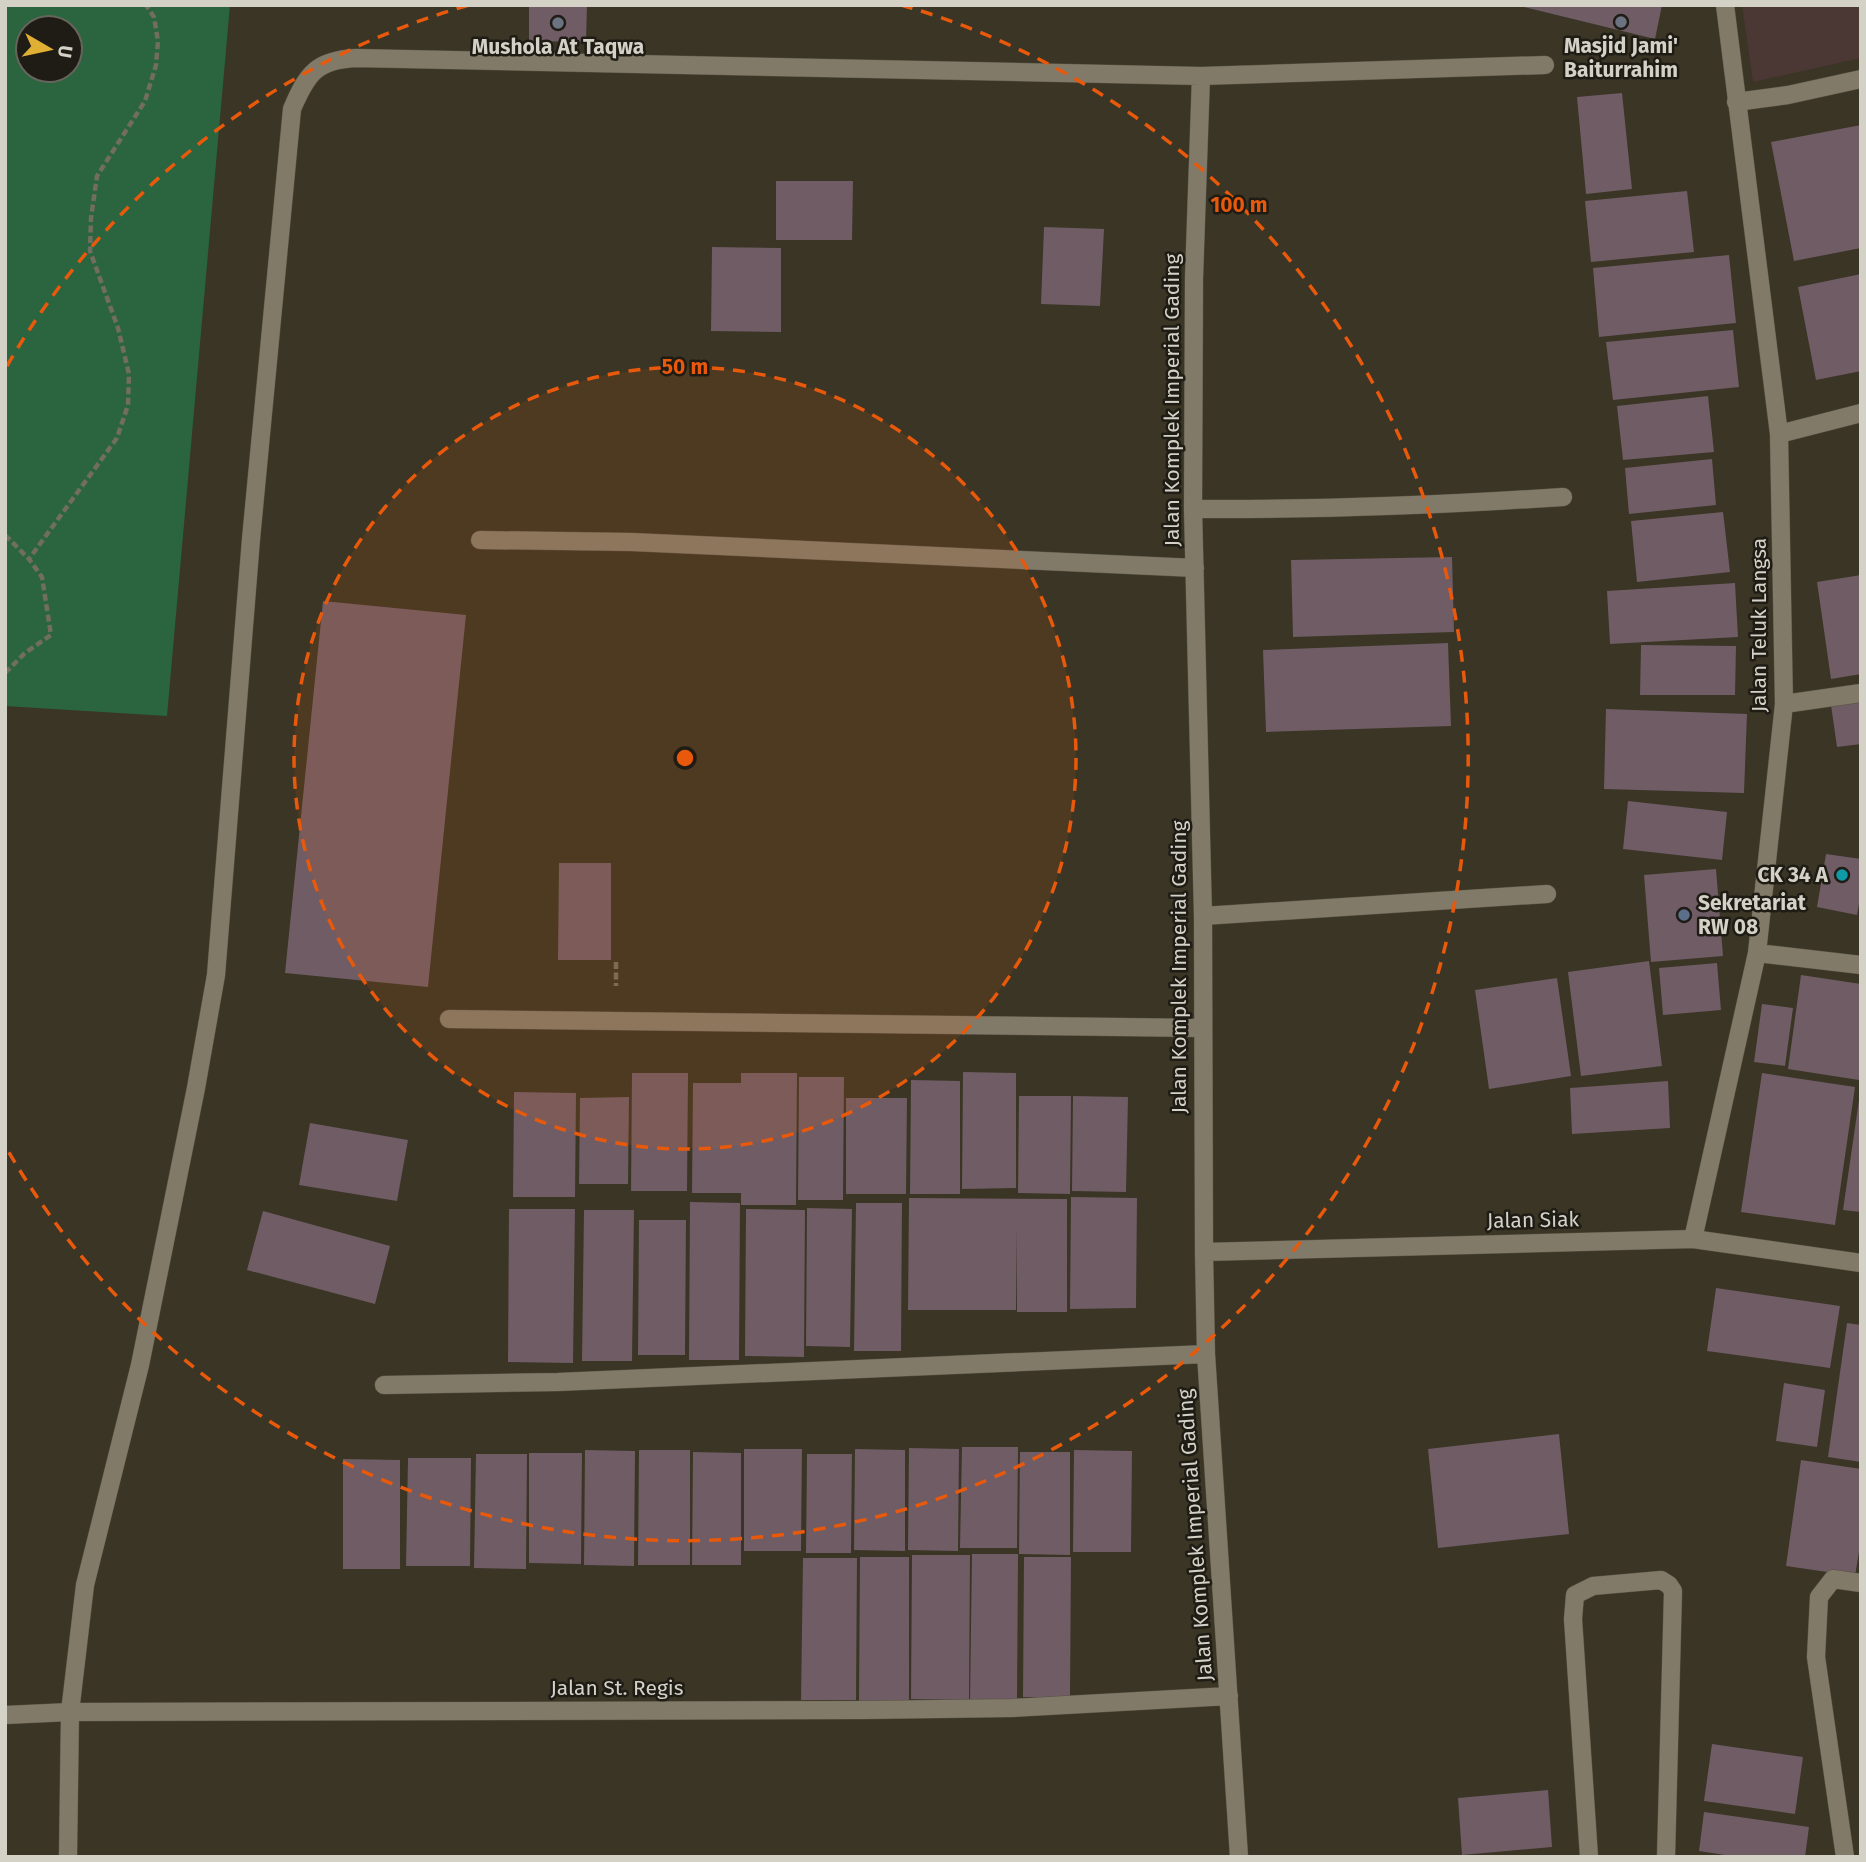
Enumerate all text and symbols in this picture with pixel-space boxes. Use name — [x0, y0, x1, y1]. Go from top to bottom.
north arrow — [14, 14, 84, 84]
marker: Masjid Jami' Baiturrahim — [1613, 14, 1629, 30]
marker: Mushola At Taqwa — [550, 15, 566, 31]
place label: Masjid Jami' Baiturrahim — [1564, 33, 1678, 83]
place label: Mushola At Taqwa — [472, 34, 644, 60]
text: U — [53, 44, 78, 59]
text: 100 m — [1210, 192, 1268, 218]
street label: Jalan Komplek Imperial Gading — [1159, 253, 1185, 547]
text: 50 m — [662, 354, 708, 380]
street label: Jalan Teluk Langsa — [1746, 538, 1772, 712]
centre of rings — [673, 746, 697, 770]
street label: Jalan Komplek Imperial Gading — [1166, 820, 1192, 1114]
place label: CK 34 A — [1758, 862, 1829, 888]
marker: CK 34 A — [1834, 867, 1850, 883]
place label: Sekretariat RW 08 — [1698, 890, 1807, 940]
marker: Sekretariat RW 08 — [1676, 907, 1692, 923]
street label: Jalan Siak — [1487, 1206, 1580, 1234]
street label: Jalan Komplek Imperial Gading — [1172, 1388, 1218, 1682]
street label: Jalan St. Regis — [550, 1675, 684, 1701]

